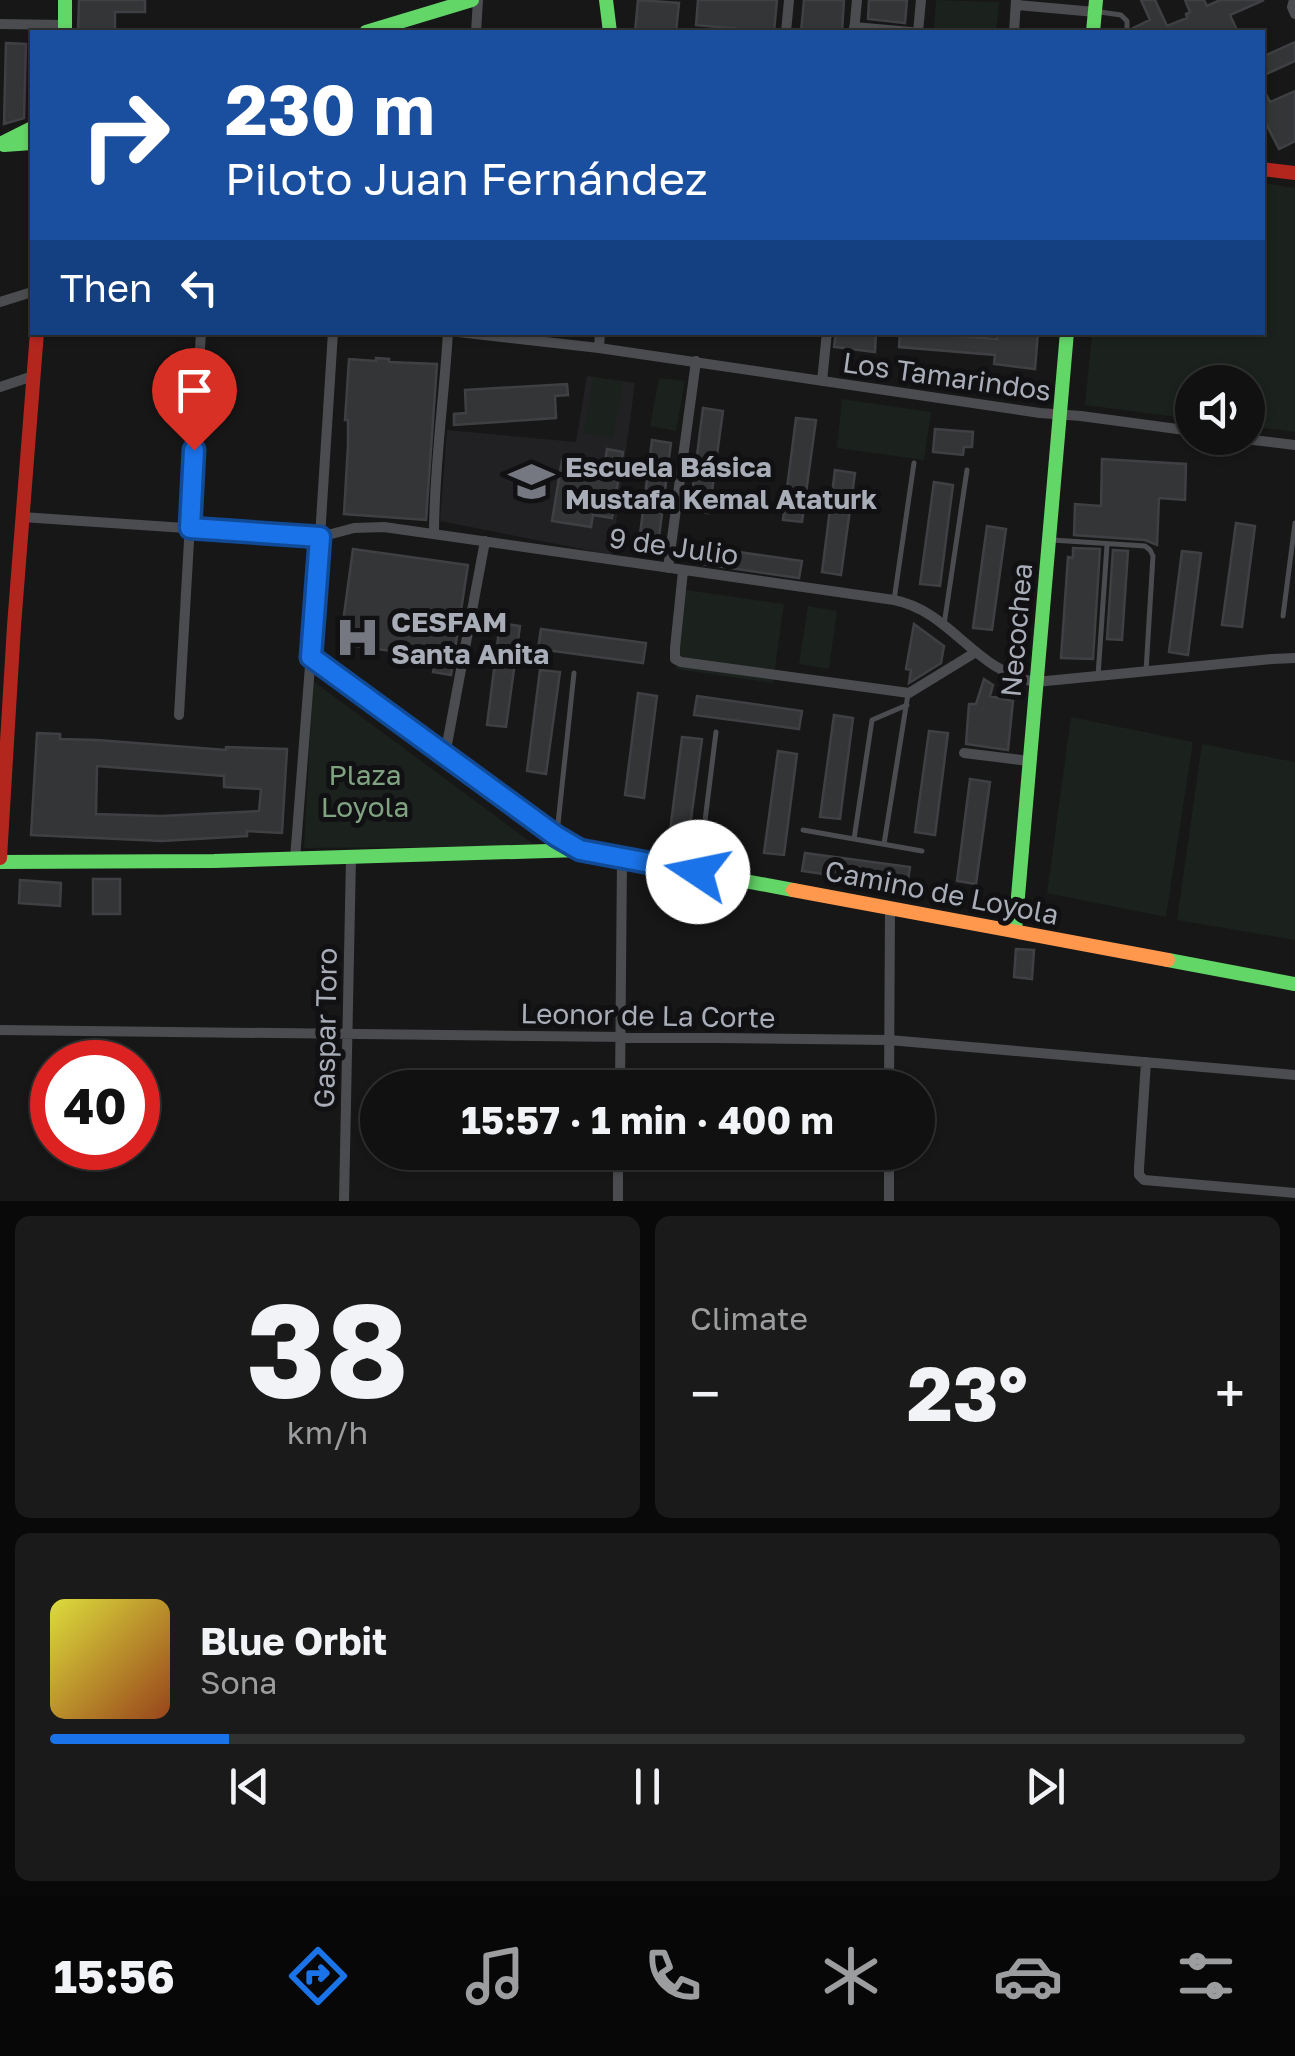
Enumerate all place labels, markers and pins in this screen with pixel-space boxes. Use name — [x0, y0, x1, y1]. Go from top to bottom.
pin — [152, 348, 237, 451]
place label: Escuela Básica Mustafa Kemal Ataturk — [565, 450, 877, 515]
school or university icon: Escuela Básica Mustafa Kemal Ataturk — [508, 458, 556, 506]
place label: CESFAM Santa Anita — [391, 605, 549, 670]
hospital icon: CESFAM Santa Anita — [334, 613, 382, 661]

